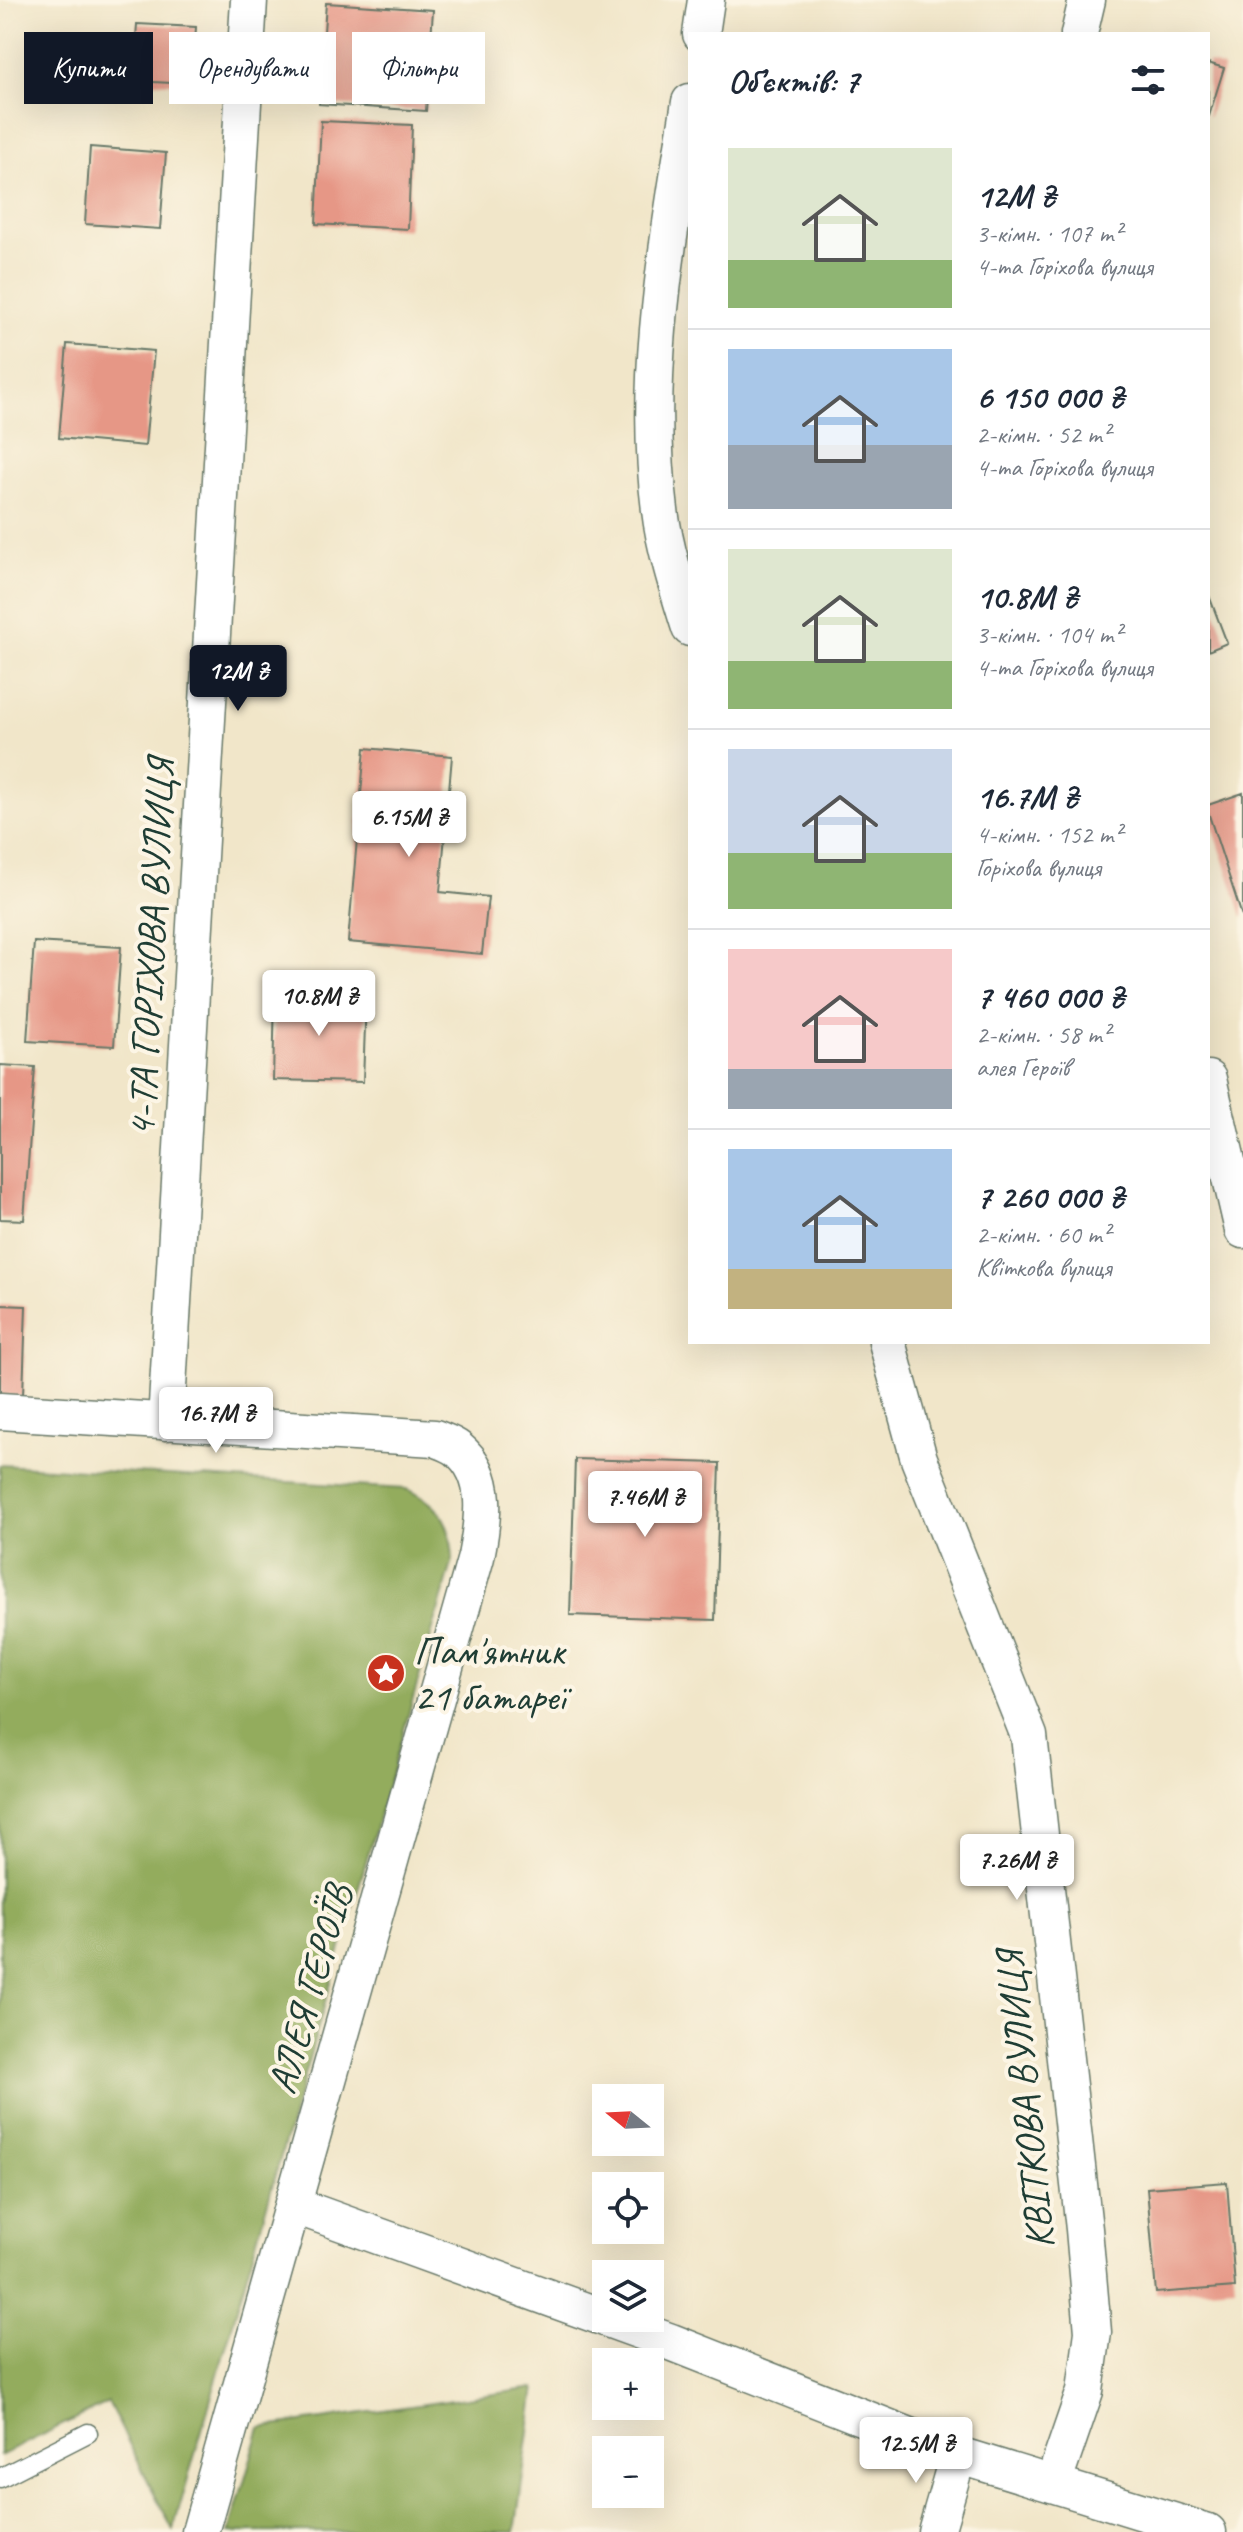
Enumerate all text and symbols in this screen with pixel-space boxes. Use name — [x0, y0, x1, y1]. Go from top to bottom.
chip: Купити — [24, 32, 153, 104]
chip: Орендувати — [169, 32, 336, 104]
chip: Фільтри — [352, 32, 485, 104]
icon: filters — [1126, 58, 1170, 102]
text: Об’єктів: 7 — [728, 59, 859, 102]
text: 12M ₴ — [976, 174, 1055, 217]
icon: home — [792, 180, 888, 276]
text: 3-кімн. · 107 m² — [976, 217, 1122, 250]
text: 4-та Горіхова вулиця — [976, 250, 1153, 283]
text: 6 150 000 ₴ — [976, 375, 1124, 418]
icon: home — [792, 381, 888, 477]
text: 2-кімн. · 52 m² — [976, 418, 1110, 451]
text: 4-та Горіхова вулиця — [976, 451, 1153, 484]
text: 10.8M ₴ — [976, 575, 1077, 618]
icon: home — [792, 581, 888, 677]
text: 3-кімн. · 104 m² — [976, 618, 1122, 651]
pin: 12M ₴ — [182, 645, 294, 713]
text: 4-та Горіхова вулиця — [976, 651, 1153, 684]
text: 12M ₴ — [208, 654, 268, 687]
street label: 4-ТА ГОРІХОВА ВУЛИЦЯ — [116, 752, 186, 1138]
text: 16.7M ₴ — [976, 775, 1078, 818]
icon: home — [792, 781, 888, 877]
pin: 6.15M ₴ — [335, 791, 483, 859]
text: 6.15M ₴ — [370, 800, 448, 833]
text: 4-кімн. · 152 m² — [976, 818, 1122, 851]
text: Горіхова вулиця — [976, 851, 1101, 884]
pin: 10.8M ₴ — [245, 970, 393, 1038]
text: 7 460 000 ₴ — [976, 975, 1124, 1018]
text: 10.8M ₴ — [280, 979, 358, 1012]
icon: home — [792, 981, 888, 1077]
text: 2-кімн. · 58 m² — [976, 1018, 1110, 1051]
text: алея Героїв — [976, 1051, 1069, 1084]
text: 7 260 000 ₴ — [976, 1175, 1124, 1218]
icon: home — [792, 1181, 888, 1277]
text: 2-кімн. · 60 m² — [976, 1218, 1110, 1251]
text: Квіткова вулиця — [976, 1251, 1111, 1284]
pin: 16.7M ₴ — [142, 1387, 290, 1455]
text: 16.7M ₴ — [177, 1396, 255, 1429]
pin: 7.46M ₴ — [571, 1471, 719, 1539]
text: 7.46M ₴ — [606, 1480, 684, 1513]
place label: Пам'ятник 21 батареї — [414, 1626, 573, 1722]
place icon: Пам'ятник 21 батареї — [365, 1652, 407, 1694]
pin: 7.26M ₴ — [943, 1834, 1091, 1902]
text: 7.26M ₴ — [978, 1843, 1056, 1876]
street label: АЛЕЯ ГЕРОЇВ — [256, 1877, 364, 2099]
street label: КВІТКОВА ВУЛИЦЯ — [984, 1943, 1065, 2251]
north arrow — [592, 2084, 664, 2156]
map controls — [592, 2084, 664, 2508]
button: locate — [592, 2172, 664, 2244]
button: layers — [592, 2260, 664, 2332]
button: + — [592, 2348, 664, 2420]
pin: 12.5M ₴ — [842, 2417, 990, 2485]
text: 12.5M ₴ — [877, 2426, 955, 2459]
button: − — [592, 2436, 664, 2508]

